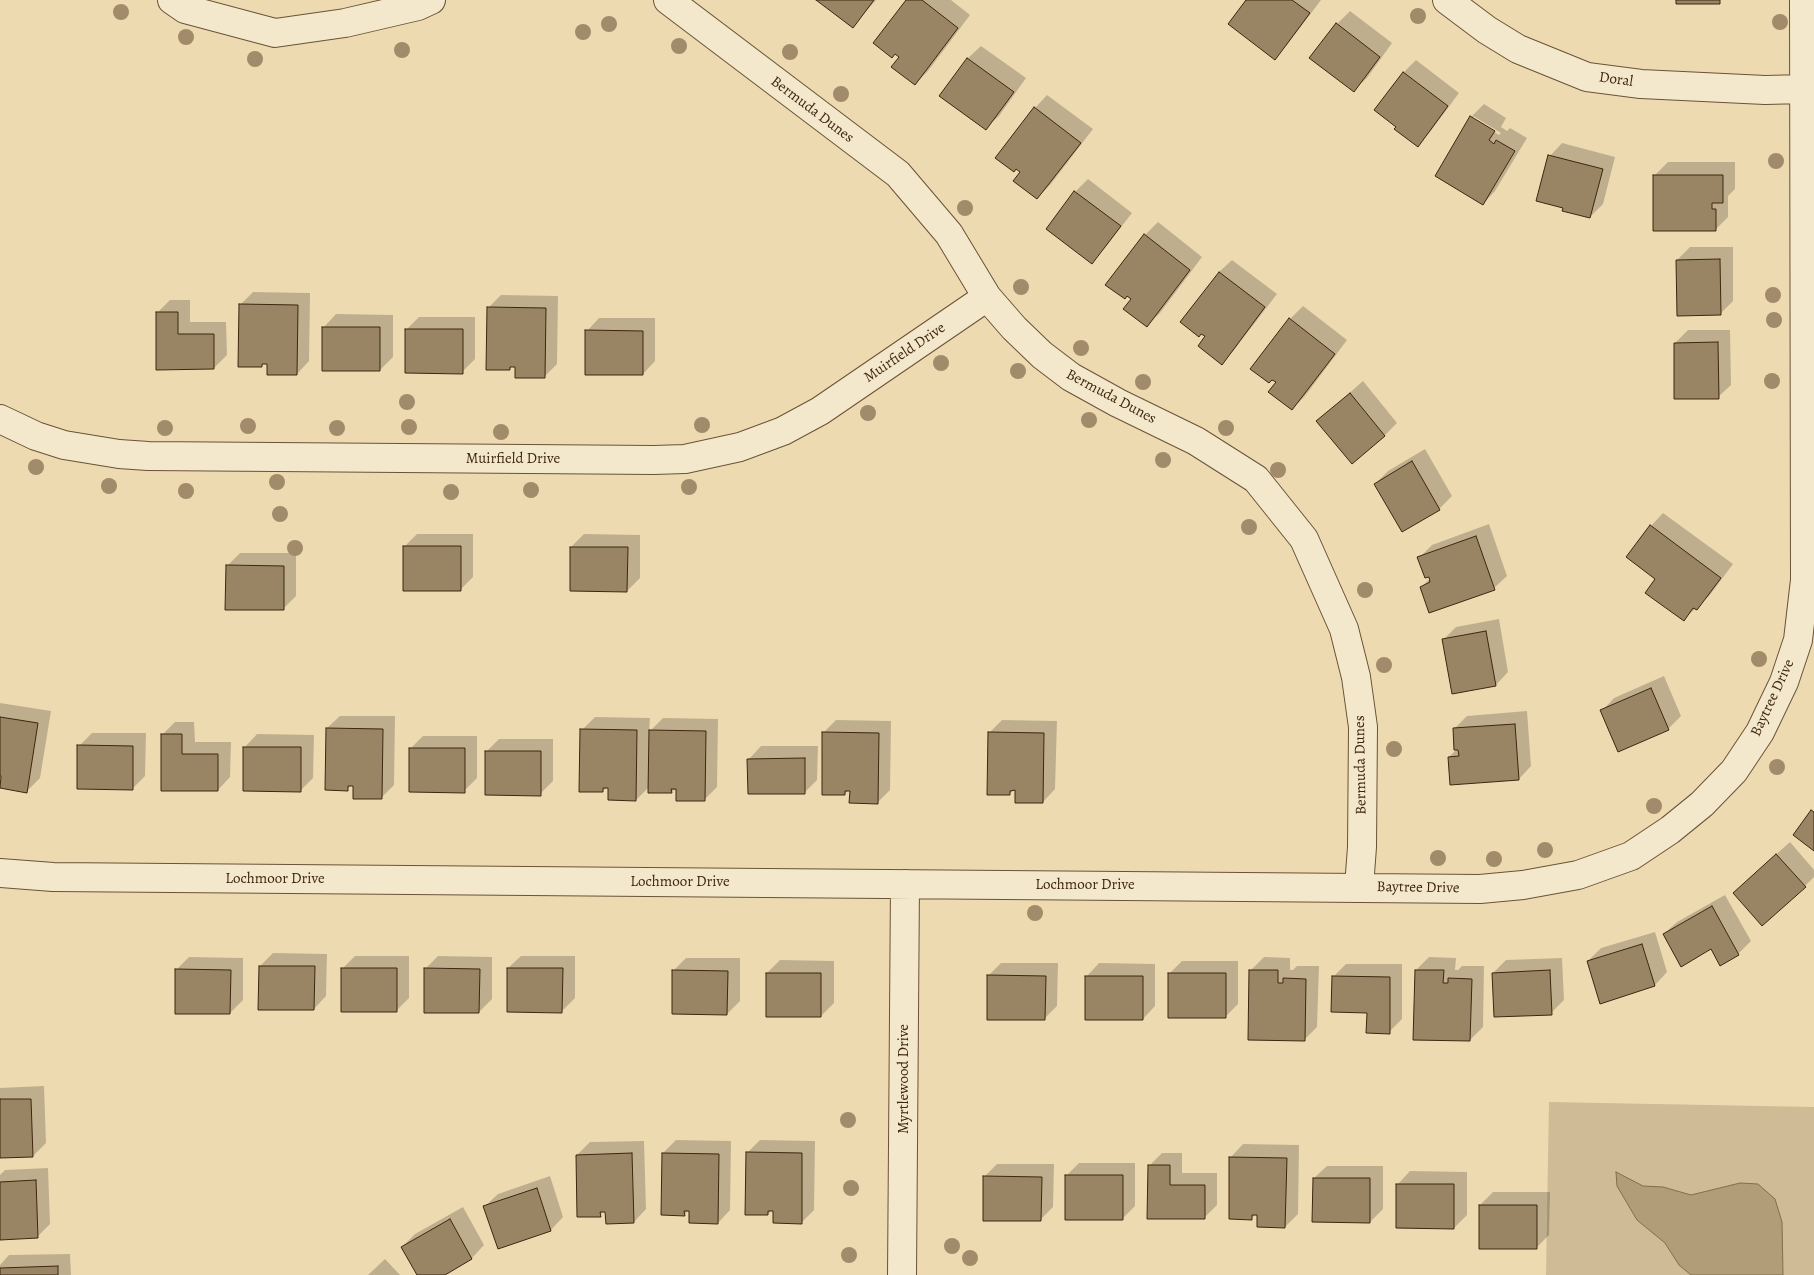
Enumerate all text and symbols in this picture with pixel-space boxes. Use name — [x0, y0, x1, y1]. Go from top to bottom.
street label: Doral — [1598, 69, 1634, 91]
street label: Bermuda Dunes — [767, 73, 857, 147]
street label: Muirfield Drive — [861, 319, 949, 387]
street label: Bermuda Dunes — [1063, 366, 1159, 428]
street label: Muirfield Drive — [466, 450, 560, 468]
street label: Baytree Drive — [1747, 657, 1799, 739]
street label: Bermuda Dunes — [1351, 715, 1371, 815]
street label: Lochmoor Drive — [225, 870, 325, 888]
street label: Lochmoor Drive — [630, 873, 730, 891]
street label: Lochmoor Drive — [1035, 876, 1135, 894]
street label: Baytree Drive — [1376, 878, 1460, 898]
street label: Myrtlewood Drive — [895, 1024, 913, 1134]

